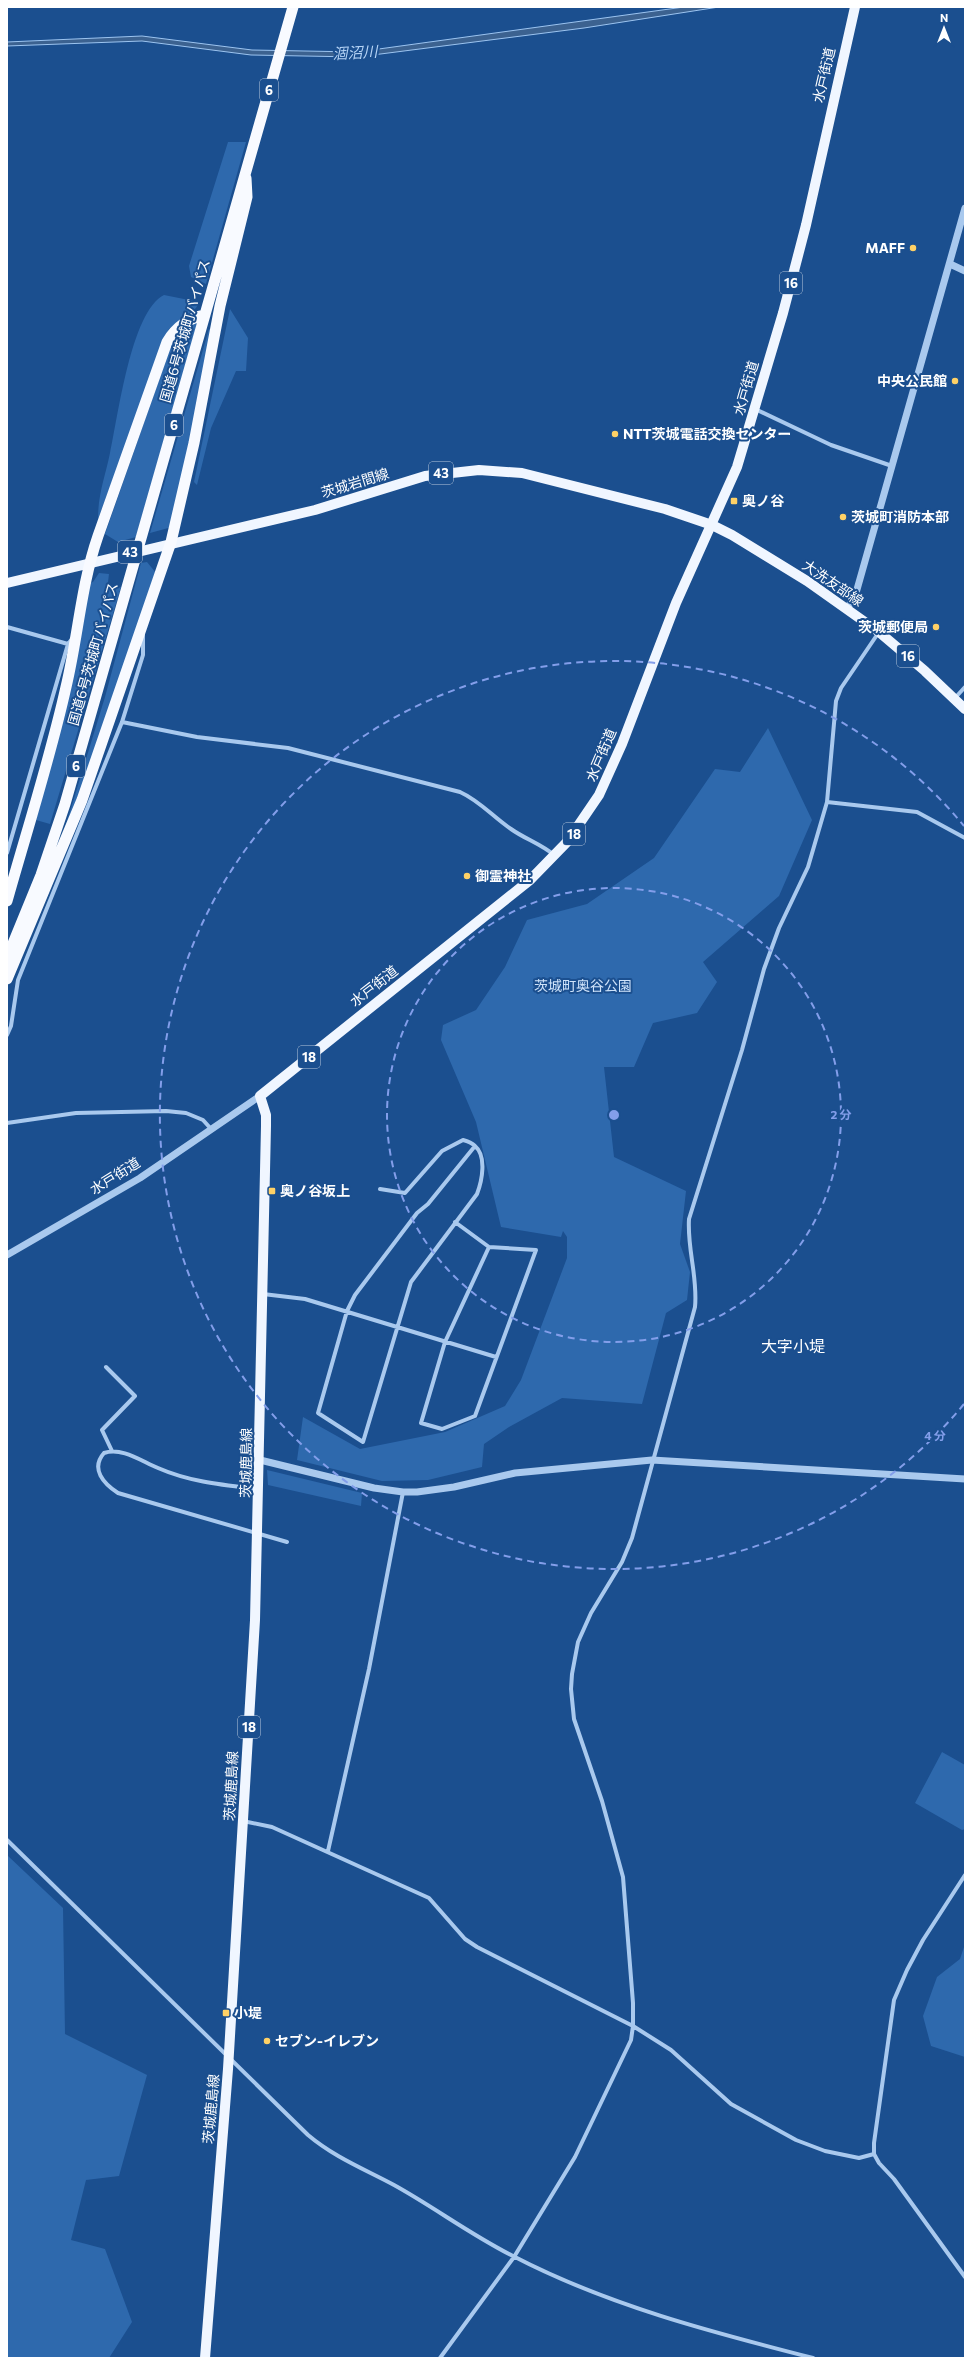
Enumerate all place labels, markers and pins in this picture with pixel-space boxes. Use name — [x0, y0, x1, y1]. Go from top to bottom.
place label: MAFF — [865, 239, 905, 256]
marker: MAFF — [908, 243, 918, 253]
place label: 中央公民館 — [877, 372, 947, 389]
marker: 中央公民館 — [950, 376, 960, 386]
place label: NTT茨城電話交換センター — [623, 425, 792, 442]
marker: NTT茨城電話交換センター — [610, 429, 620, 439]
place label: 奥ノ谷 — [742, 492, 785, 509]
marker: 奥ノ谷 — [729, 496, 739, 506]
place label: 茨城町消防本部 — [851, 508, 949, 525]
marker: 茨城町消防本部 — [838, 512, 848, 522]
place label: 茨城郵便局 — [858, 618, 928, 635]
marker: 茨城郵便局 — [931, 622, 941, 632]
place label: 御霊神社 — [475, 867, 531, 884]
marker: 御霊神社 — [462, 871, 472, 881]
centre of rings — [607, 1108, 621, 1122]
place label: 奥ノ谷坂上 — [280, 1182, 350, 1199]
marker: 奥ノ谷坂上 — [267, 1186, 277, 1196]
place label: 小堤 — [234, 2004, 262, 2021]
marker: 小堤 — [221, 2008, 231, 2018]
place label: セブン-イレブン — [275, 2032, 379, 2049]
marker: セブン-イレブン — [262, 2036, 272, 2046]

